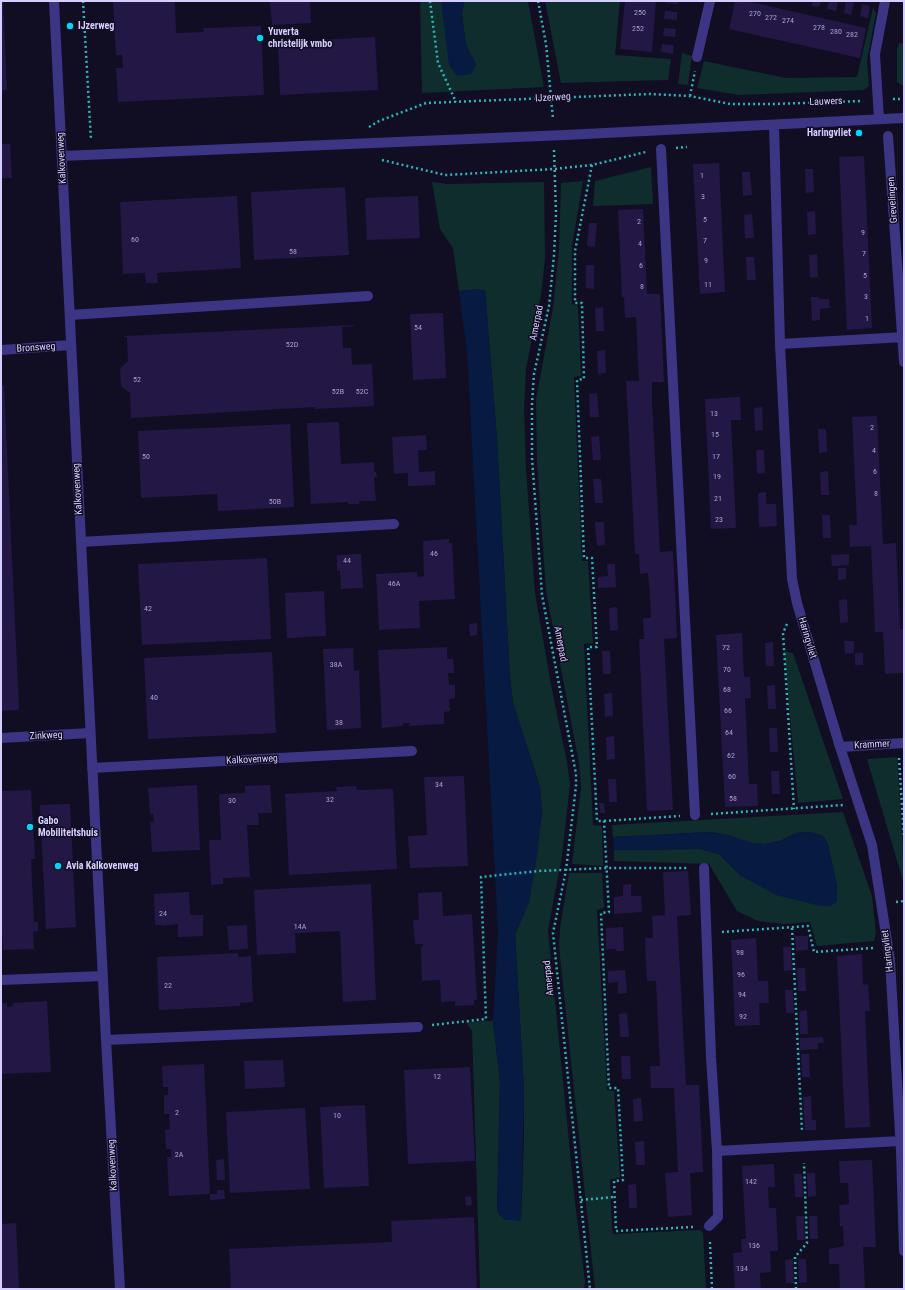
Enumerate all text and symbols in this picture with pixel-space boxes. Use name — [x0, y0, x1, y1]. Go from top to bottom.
house number: 250 — [634, 8, 646, 18]
house number: 270 — [749, 9, 761, 19]
house number: 272 — [765, 13, 777, 23]
house number: 274 — [782, 16, 794, 26]
place label: IJzerweg — [78, 20, 114, 32]
marker: IJzerweg — [65, 21, 75, 31]
house number: 278 — [813, 23, 825, 33]
house number: 252 — [632, 24, 644, 34]
place label: Yuverta christelijk vmbo — [268, 26, 332, 50]
house number: 280 — [830, 27, 842, 37]
house number: 282 — [846, 30, 858, 40]
marker: Yuverta christelijk vmbo — [255, 33, 265, 43]
street label: IJzerweg — [535, 91, 571, 105]
street label: Lauwers — [809, 95, 843, 109]
place label: Haringvliet — [807, 127, 851, 139]
marker: Haringvliet — [854, 128, 864, 138]
street label: Kalkovenweg — [55, 132, 69, 184]
house number: 1 — [700, 171, 704, 181]
street label: Grevelingen — [885, 176, 901, 224]
house number: 3 — [701, 192, 705, 202]
house number: 5 — [703, 215, 707, 225]
house number: 2 — [637, 217, 641, 227]
house number: 9 — [861, 228, 865, 238]
house number: 60 — [131, 235, 139, 245]
house number: 7 — [703, 236, 707, 246]
house number: 4 — [638, 239, 642, 249]
house number: 58 — [289, 247, 297, 257]
house number: 7 — [862, 249, 866, 259]
house number: 9 — [704, 256, 708, 266]
house number: 6 — [639, 261, 643, 271]
house number: 5 — [863, 271, 867, 281]
house number: 11 — [704, 280, 712, 290]
house number: 8 — [640, 282, 644, 292]
house number: 3 — [864, 292, 868, 302]
street label: Amerpad — [528, 304, 546, 342]
house number: 1 — [865, 314, 869, 324]
house number: 54 — [414, 323, 422, 333]
house number: 52D — [286, 340, 298, 350]
street label: Bronsweg — [16, 341, 56, 355]
house number: 52 — [133, 375, 141, 385]
house number: 52B — [332, 387, 344, 397]
house number: 52C — [356, 387, 368, 397]
house number: 13 — [710, 409, 718, 419]
house number: 2 — [870, 423, 874, 433]
house number: 15 — [711, 430, 719, 440]
house number: 4 — [872, 446, 876, 456]
house number: 50 — [142, 452, 150, 462]
house number: 17 — [712, 452, 720, 462]
street label: Kalkovenweg — [71, 463, 85, 515]
house number: 6 — [873, 467, 877, 477]
house number: 19 — [713, 472, 721, 482]
house number: 8 — [874, 489, 878, 499]
house number: 21 — [714, 494, 722, 504]
house number: 50B — [269, 497, 281, 507]
house number: 23 — [715, 515, 723, 525]
house number: 46 — [430, 549, 438, 559]
house number: 44 — [343, 556, 351, 566]
house number: 46A — [388, 579, 400, 589]
house number: 42 — [144, 604, 152, 614]
street label: Haringvliet — [795, 616, 819, 660]
street label: Amerpad — [551, 625, 569, 663]
house number: 72 — [722, 643, 730, 653]
house number: 38A — [330, 660, 342, 670]
house number: 70 — [723, 665, 731, 675]
house number: 68 — [723, 685, 731, 695]
house number: 40 — [150, 693, 158, 703]
house number: 66 — [724, 706, 732, 716]
house number: 38 — [335, 718, 343, 728]
house number: 64 — [725, 728, 733, 738]
street label: Zinkweg — [29, 729, 63, 743]
street label: Krammer — [854, 738, 890, 752]
house number: 62 — [727, 751, 735, 761]
street label: Kalkovenweg — [226, 753, 278, 767]
house number: 60 — [728, 772, 736, 782]
house number: 34 — [435, 780, 443, 790]
house number: 58 — [729, 794, 737, 804]
house number: 32 — [326, 795, 334, 805]
house number: 30 — [228, 796, 236, 806]
place label: Gabo Mobiliteitshuis — [38, 815, 98, 838]
marker: Gabo Mobiliteitshuis — [25, 822, 35, 832]
place label: Avia Kalkovenweg — [66, 860, 138, 872]
marker: Avia Kalkovenweg — [53, 861, 63, 871]
house number: 24 — [159, 909, 167, 919]
house number: 14A — [294, 922, 306, 932]
street label: Haringvliet — [879, 929, 897, 973]
house number: 98 — [736, 948, 744, 958]
street label: Amerpad — [541, 960, 557, 996]
house number: 96 — [737, 970, 745, 980]
house number: 22 — [164, 981, 172, 991]
house number: 94 — [738, 990, 746, 1000]
house number: 92 — [739, 1012, 747, 1022]
house number: 12 — [433, 1072, 441, 1082]
house number: 2 — [175, 1108, 179, 1118]
house number: 10 — [333, 1111, 341, 1121]
street label: Kalkovenweg — [106, 1139, 120, 1191]
house number: 2A — [175, 1150, 183, 1160]
house number: 142 — [745, 1177, 757, 1187]
house number: 136 — [748, 1241, 760, 1251]
house number: 134 — [736, 1264, 748, 1274]

